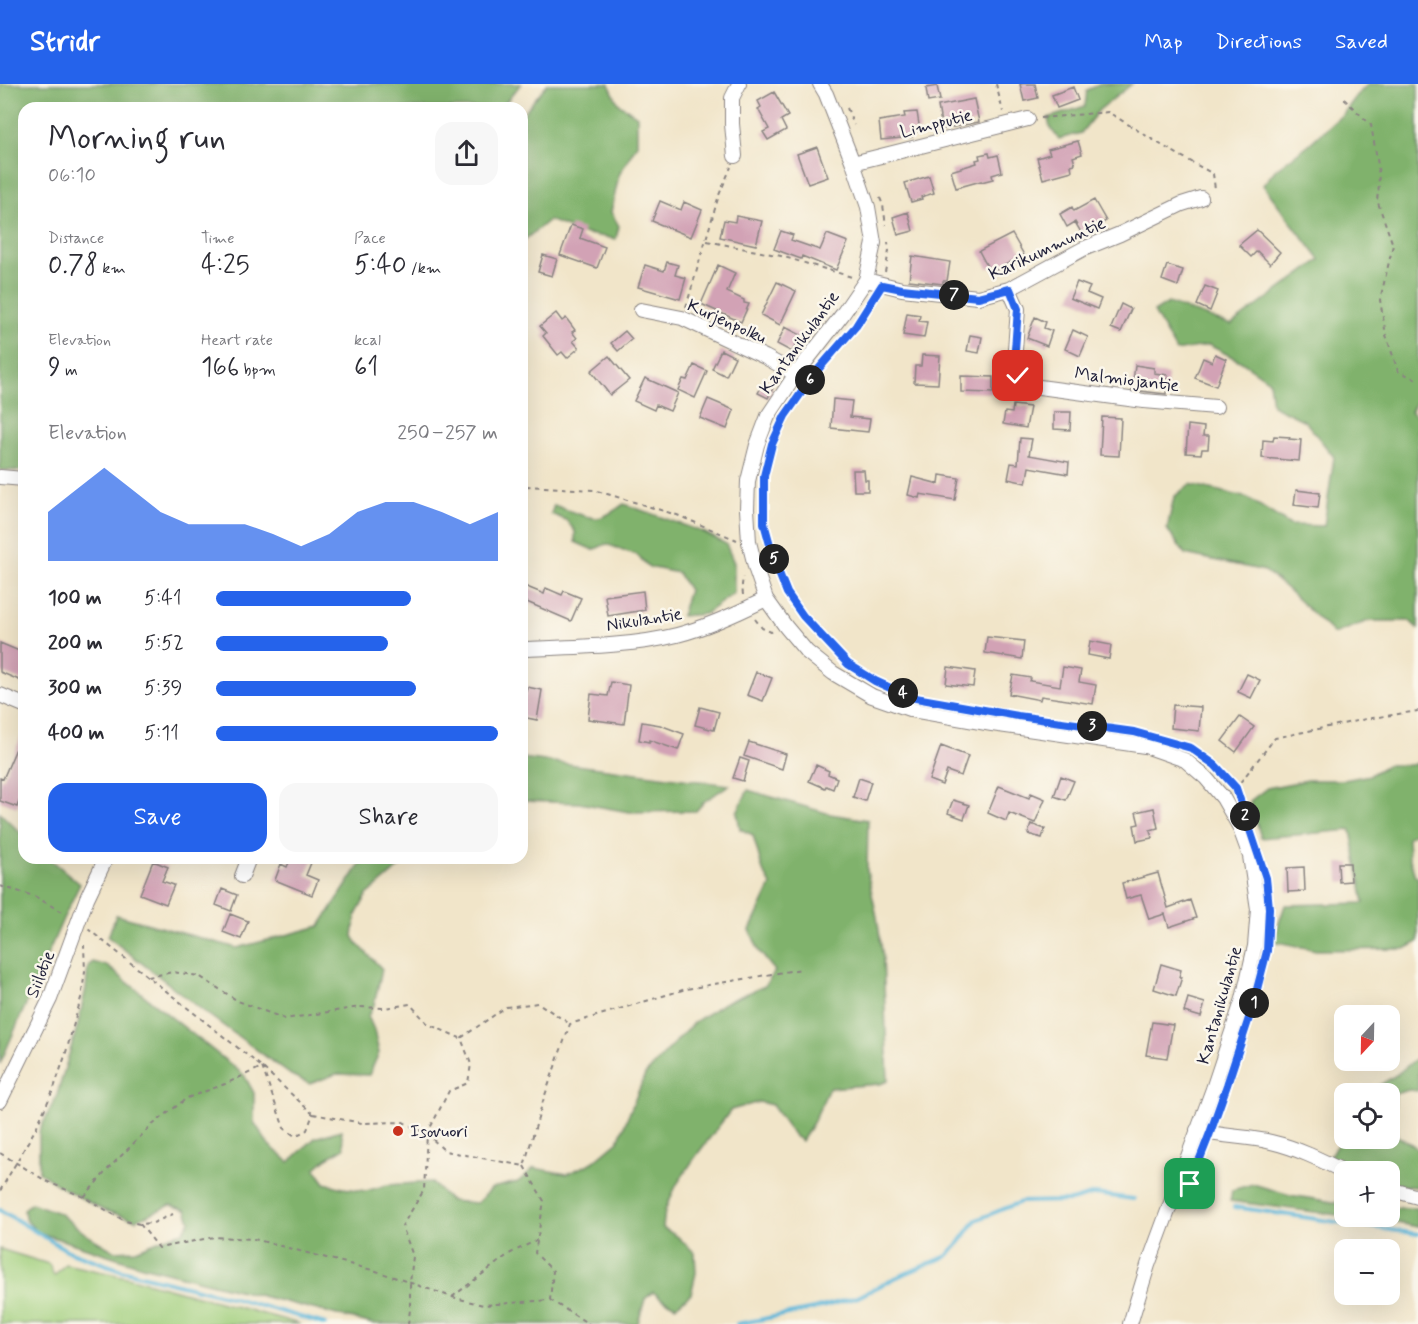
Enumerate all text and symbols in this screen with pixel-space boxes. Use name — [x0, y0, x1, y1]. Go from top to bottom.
text: Stridr — [30, 24, 100, 61]
text: Map — [1144, 28, 1183, 56]
text: Directions — [1216, 28, 1302, 56]
text: Saved — [1335, 28, 1388, 56]
street label: Limpputie — [898, 103, 975, 144]
text: Morning run — [48, 117, 226, 161]
button: share — [435, 122, 498, 185]
text: 06:10 — [48, 162, 96, 189]
street label: Karikummuntie — [985, 211, 1110, 287]
text: Distance — [48, 228, 104, 249]
text: Time — [201, 228, 235, 249]
text: Pace — [354, 228, 386, 249]
text: 0.78 — [48, 249, 98, 283]
text: 4:25 — [201, 249, 250, 283]
text: 5:40 — [354, 249, 407, 283]
text: km — [98, 258, 126, 279]
text: /km — [407, 258, 441, 279]
pin: 7 — [939, 280, 969, 310]
text: 7 — [949, 284, 959, 305]
street label: Kantanikulantie — [754, 286, 845, 399]
street label: Kurjenpolku — [683, 294, 770, 350]
text: Elevation — [48, 330, 111, 351]
text: Heart rate — [201, 330, 273, 351]
text: kcal — [354, 330, 381, 351]
pin — [992, 350, 1043, 401]
text: 9 — [48, 351, 61, 385]
text: 166 — [201, 351, 239, 385]
text: 61 — [354, 351, 379, 385]
icon: check — [1001, 359, 1034, 392]
text: m — [61, 360, 78, 381]
text: bpm — [239, 360, 276, 381]
street label: Malmiojantie — [1073, 362, 1181, 398]
pin: 6 — [795, 365, 825, 395]
text: 6 — [806, 369, 814, 390]
text: Elevation — [48, 420, 127, 447]
text: 250–257 m — [397, 420, 498, 447]
pin: 5 — [759, 544, 789, 574]
text: 5 — [769, 548, 779, 569]
text: 100 m — [48, 585, 102, 612]
text: 5:41 — [144, 585, 182, 612]
street label: Nikulantie — [605, 602, 684, 638]
text: 200 m — [48, 630, 103, 657]
text: 5:52 — [144, 630, 184, 657]
text: 300 m — [48, 675, 102, 702]
text: 5:39 — [144, 675, 182, 702]
pin: 4 — [888, 678, 918, 708]
text: 4 — [898, 682, 908, 703]
pin: 3 — [1077, 711, 1107, 741]
text: 3 — [1088, 715, 1096, 736]
text: 400 m — [48, 720, 104, 747]
text: 5:11 — [144, 720, 179, 747]
button: Save — [48, 783, 267, 852]
button: Share — [279, 783, 498, 852]
pin: 2 — [1230, 801, 1260, 831]
text: 2 — [1241, 805, 1249, 826]
street label: Kantanikulantie — [1192, 943, 1248, 1067]
street label: Siilotie — [21, 947, 61, 1001]
pin: 1 — [1239, 988, 1269, 1018]
text: 1 — [1250, 992, 1258, 1013]
north arrow — [1334, 1005, 1400, 1071]
map controls — [1334, 1005, 1400, 1305]
button: locate — [1334, 1083, 1400, 1149]
place label: Isovuori — [410, 1120, 468, 1144]
marker: Isovuori — [391, 1124, 405, 1138]
pin — [1164, 1158, 1215, 1209]
button: + — [1334, 1161, 1400, 1227]
icon: arrive — [1173, 1167, 1206, 1200]
button: − — [1334, 1239, 1400, 1305]

